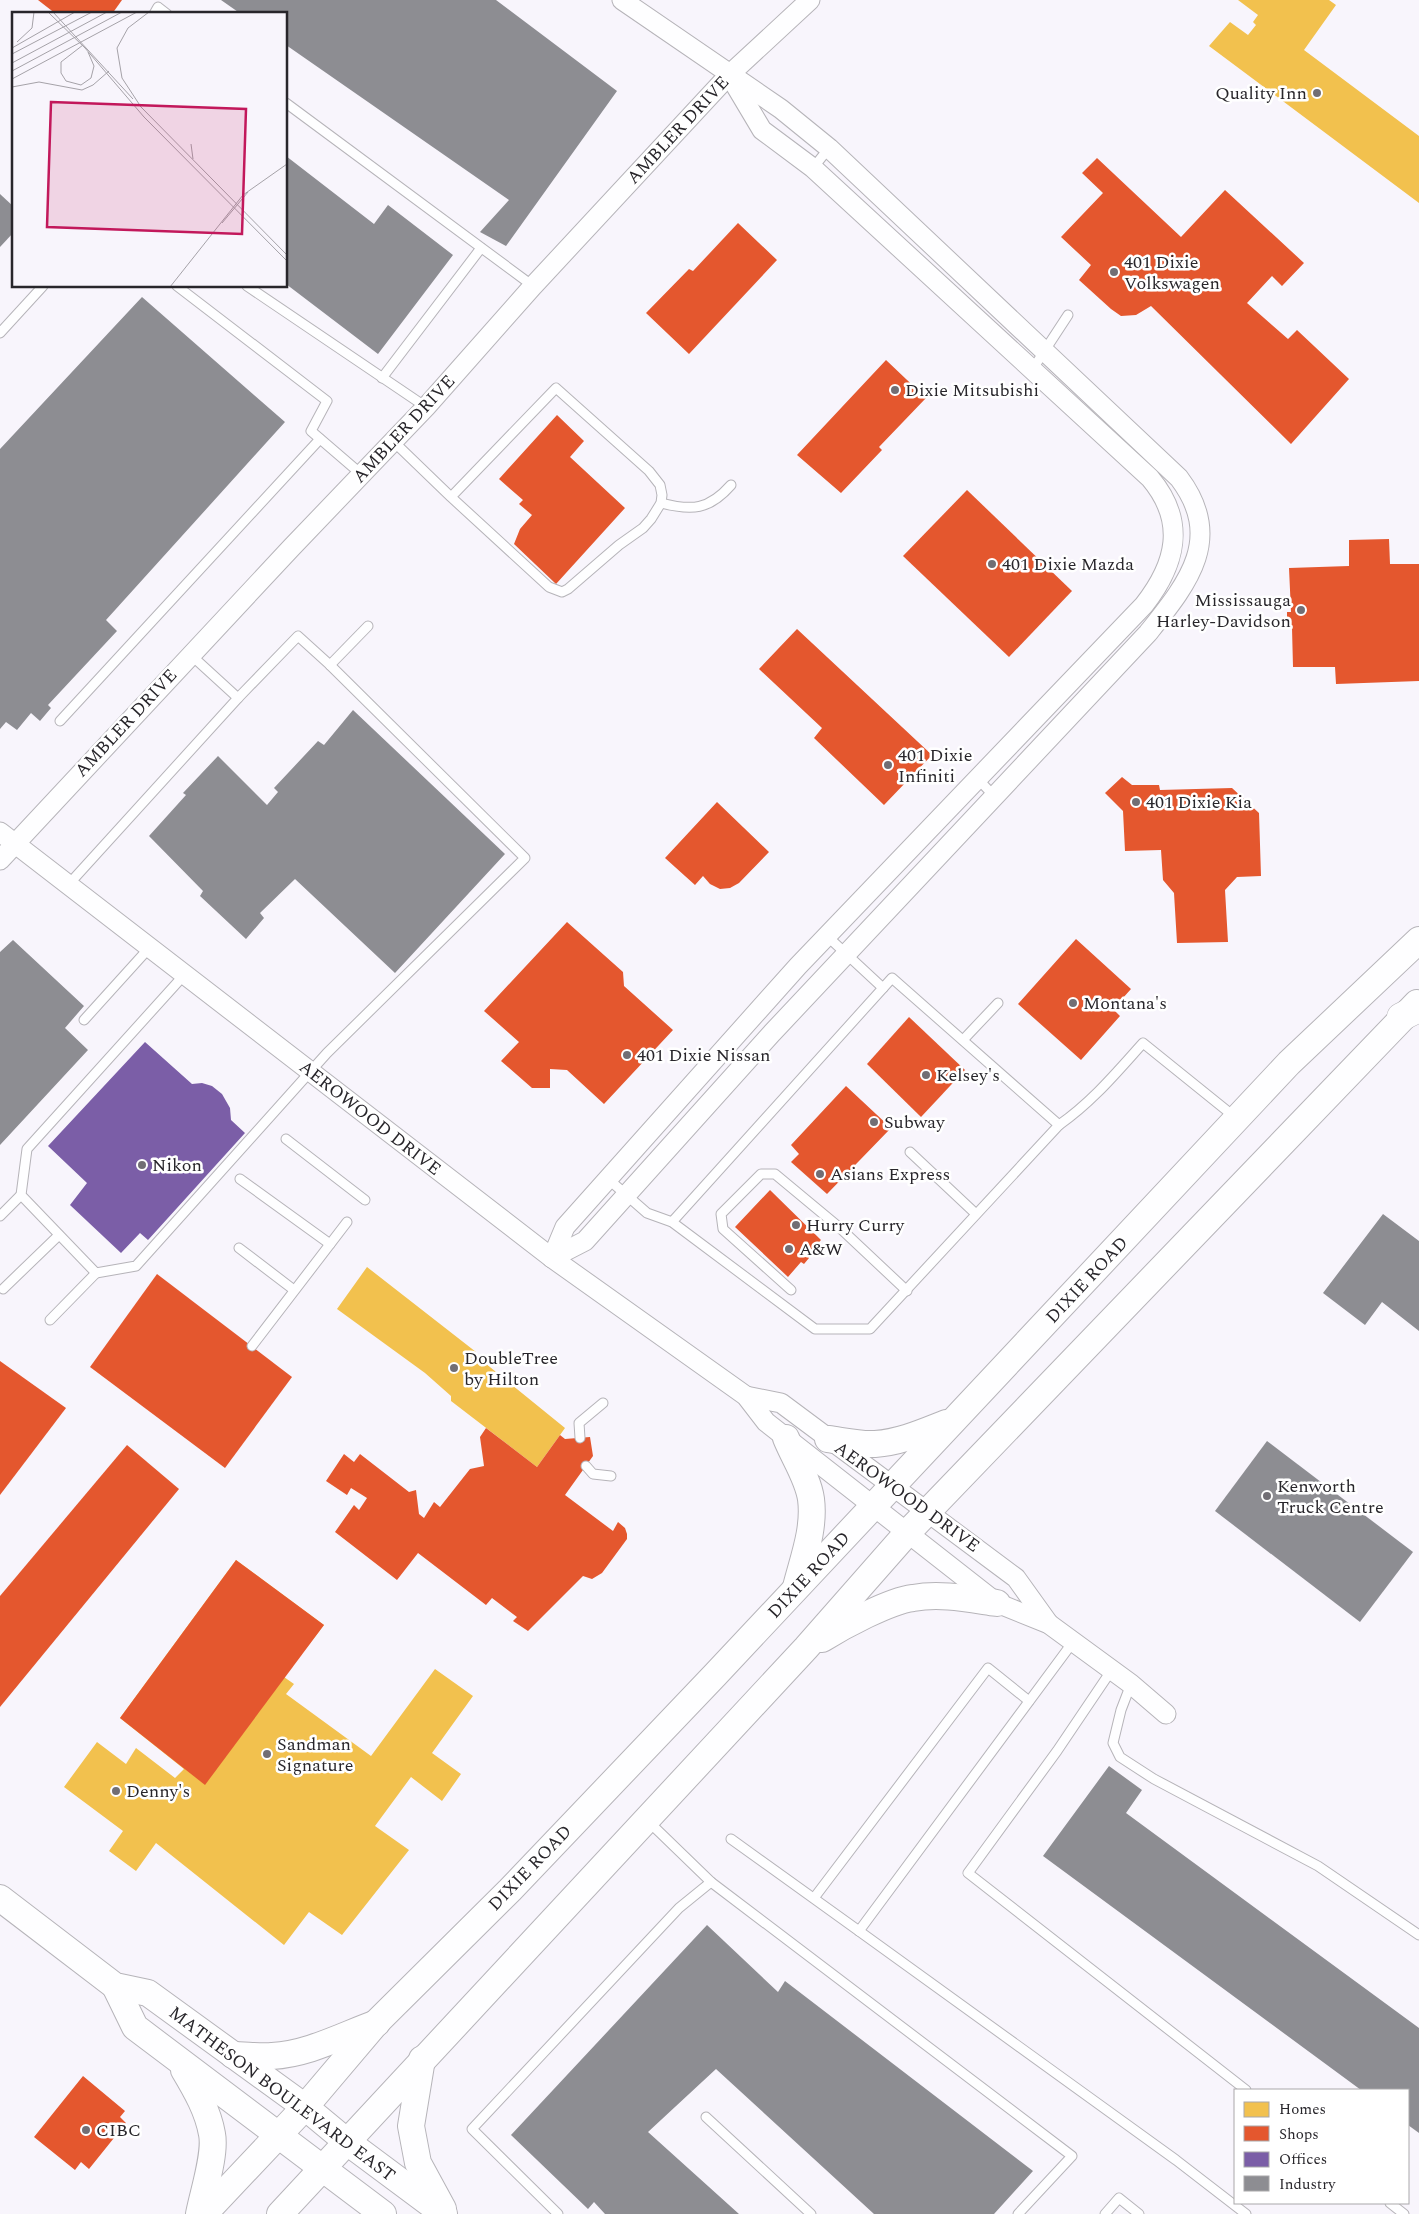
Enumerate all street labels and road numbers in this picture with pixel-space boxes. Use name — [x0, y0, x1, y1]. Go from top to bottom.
street label: AMBLER DRIVE — [620, 70, 736, 190]
street label: AMBLER DRIVE — [346, 369, 462, 489]
street label: AMBLER DRIVE — [68, 663, 184, 783]
street label: AEROWOOD DRIVE — [293, 1054, 447, 1182]
street label: DIXIE ROAD — [1039, 1230, 1135, 1330]
street label: AEROWOOD DRIVE — [829, 1435, 985, 1559]
street label: DIXIE ROAD — [761, 1525, 857, 1625]
street label: DIXIE ROAD — [482, 1819, 578, 1917]
street label: MATHESON BOULEVARD EAST — [163, 2000, 401, 2188]

